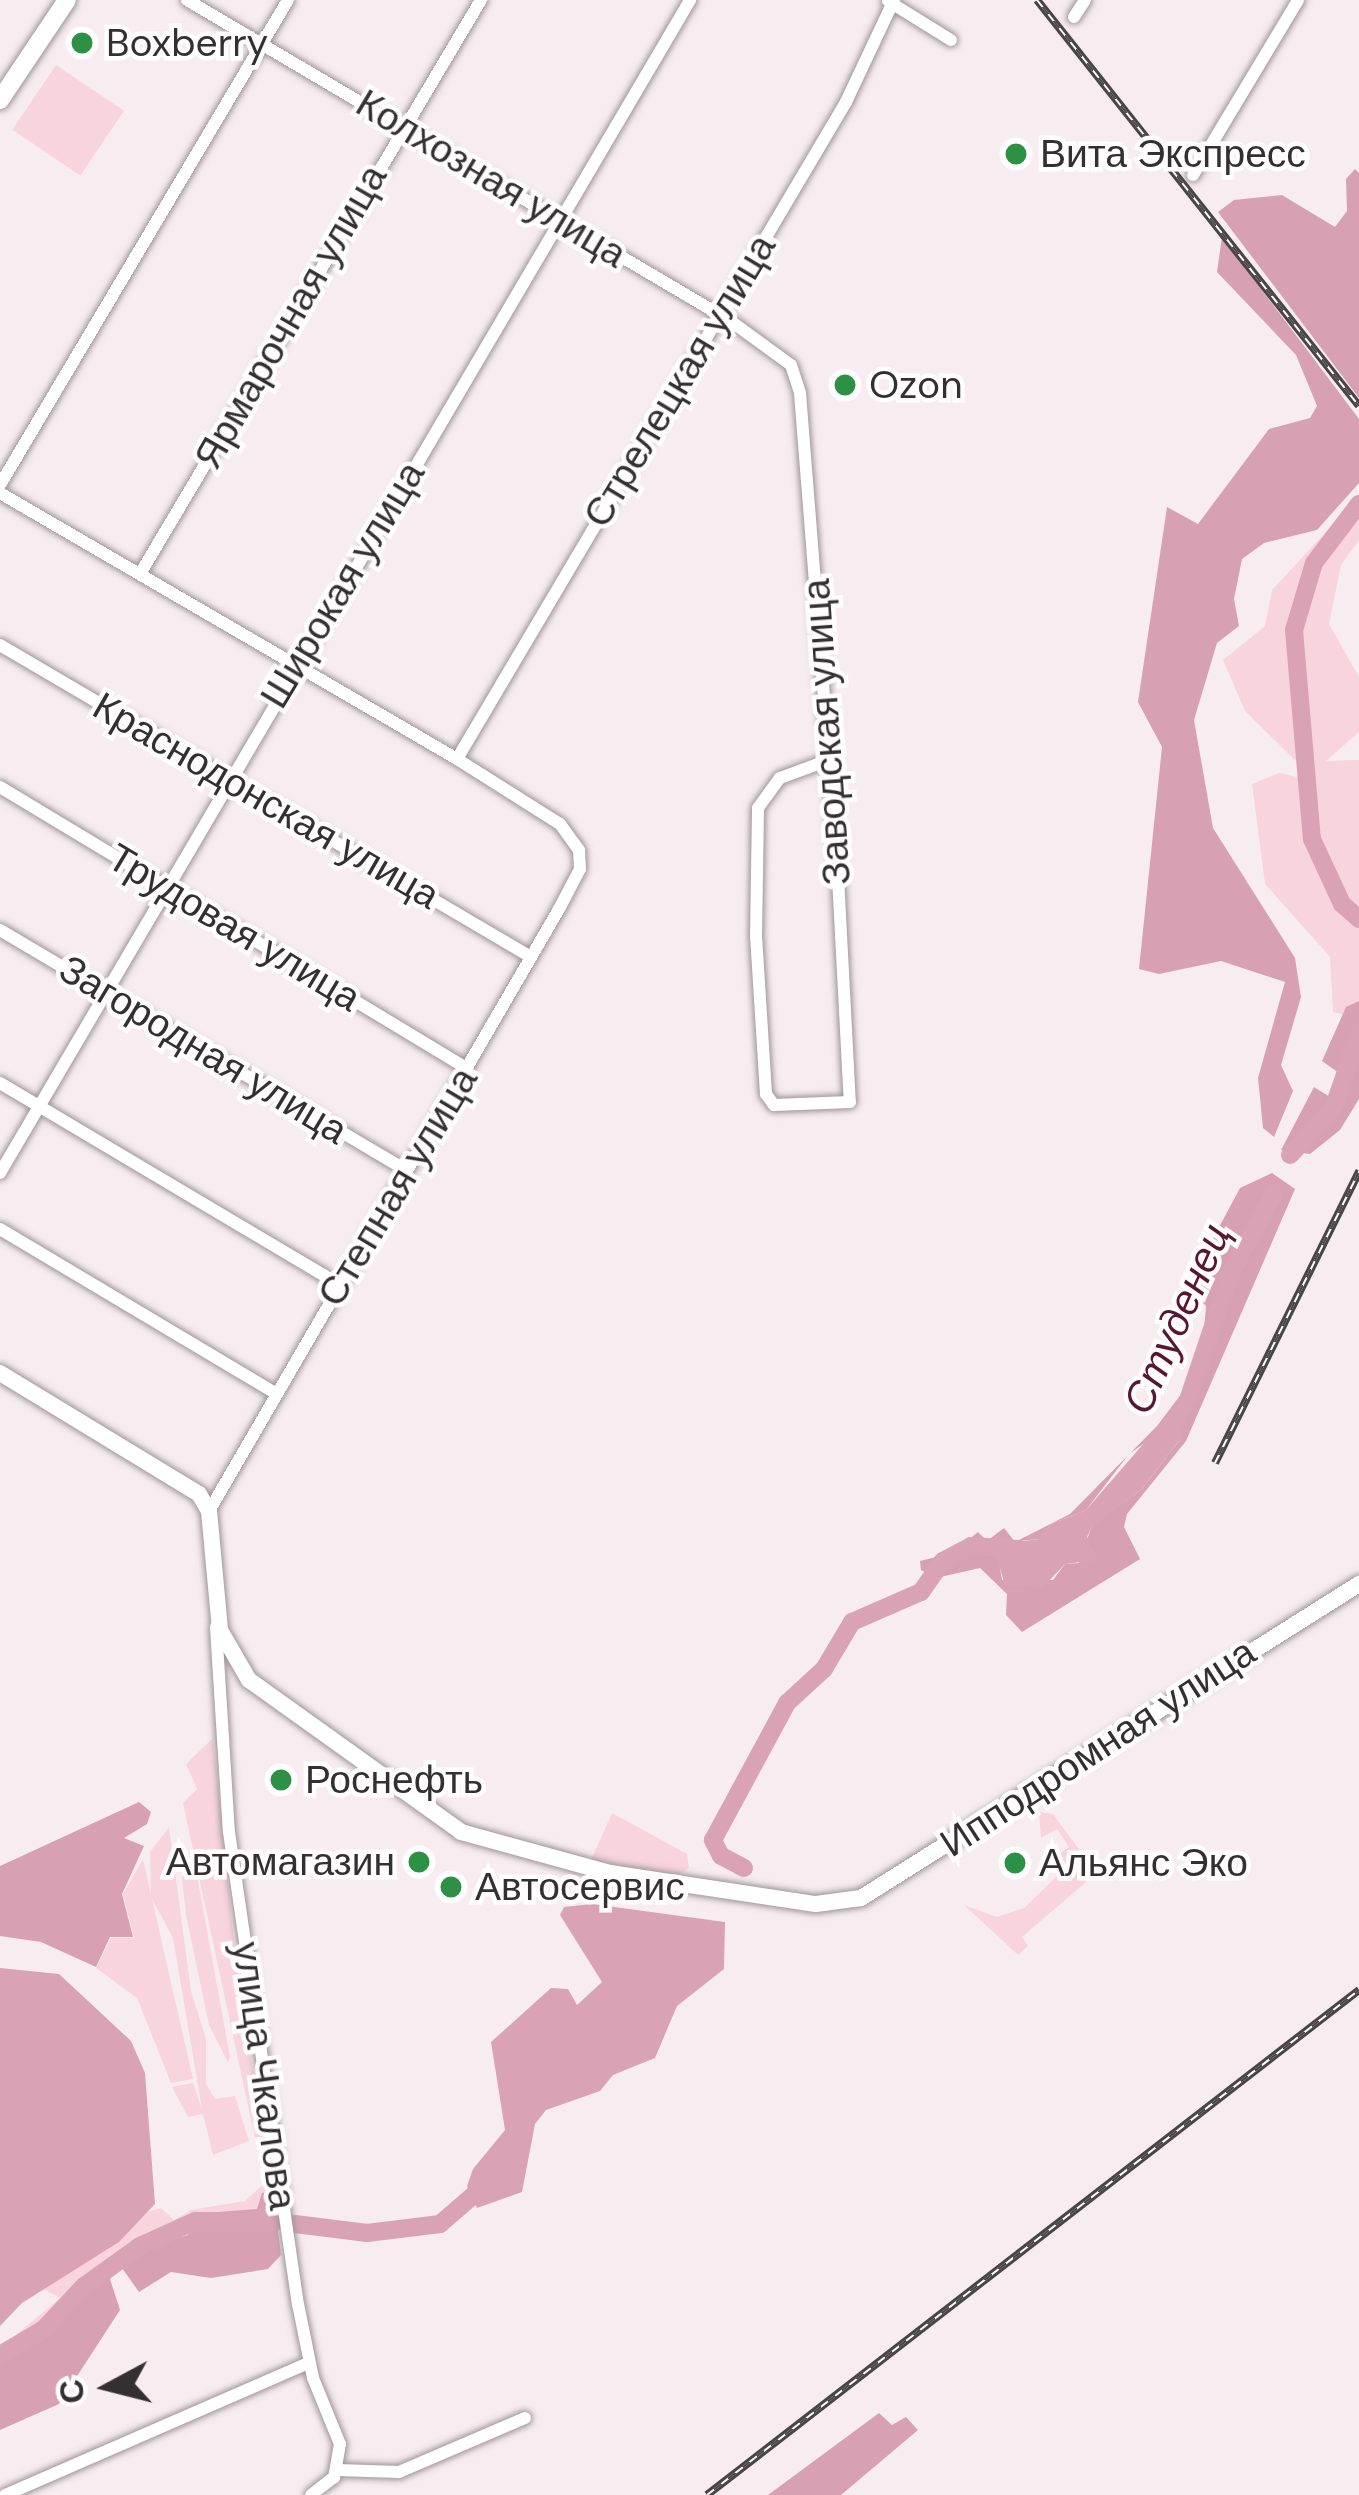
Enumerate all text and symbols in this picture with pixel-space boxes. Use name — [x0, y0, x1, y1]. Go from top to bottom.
place label: Boxberry — [106, 20, 268, 66]
marker: Boxberry — [69, 30, 95, 56]
street label: Колхозная улица — [348, 80, 634, 278]
place label: Вита Экспресс — [1040, 131, 1306, 177]
marker: Вита Экспресс — [1003, 141, 1029, 167]
street label: Ярмарочная улица — [185, 157, 397, 477]
street label: Стрелецкая улица — [574, 226, 786, 536]
place label: Ozon — [869, 362, 963, 408]
marker: Ozon — [832, 372, 858, 398]
street label: Широкая улица — [251, 453, 435, 717]
street label: Заводская улица — [793, 577, 861, 887]
street label: Краснодонская улица — [85, 683, 447, 919]
street label: Трудовая улица — [99, 834, 369, 1022]
street label: Загородная улица — [51, 946, 355, 1154]
street label: Степная улица — [308, 1059, 488, 1315]
water label: Студенец — [1113, 1216, 1241, 1422]
street label: Ипподромная улица — [932, 1629, 1264, 1867]
place label: Роснефть — [305, 1757, 483, 1803]
marker: Роснефть — [268, 1767, 294, 1793]
place label: Автомагазин — [166, 1839, 395, 1885]
place label: Альянс Эко — [1039, 1840, 1248, 1886]
marker: Автомагазин — [406, 1849, 432, 1875]
marker: Альянс Эко — [1002, 1850, 1028, 1876]
place label: Автосервис — [475, 1864, 685, 1910]
marker: Автосервис — [438, 1874, 464, 1900]
street label: улица Чкалова — [222, 1939, 306, 2213]
north arrow — [48, 2327, 168, 2447]
text: С — [49, 2377, 95, 2406]

